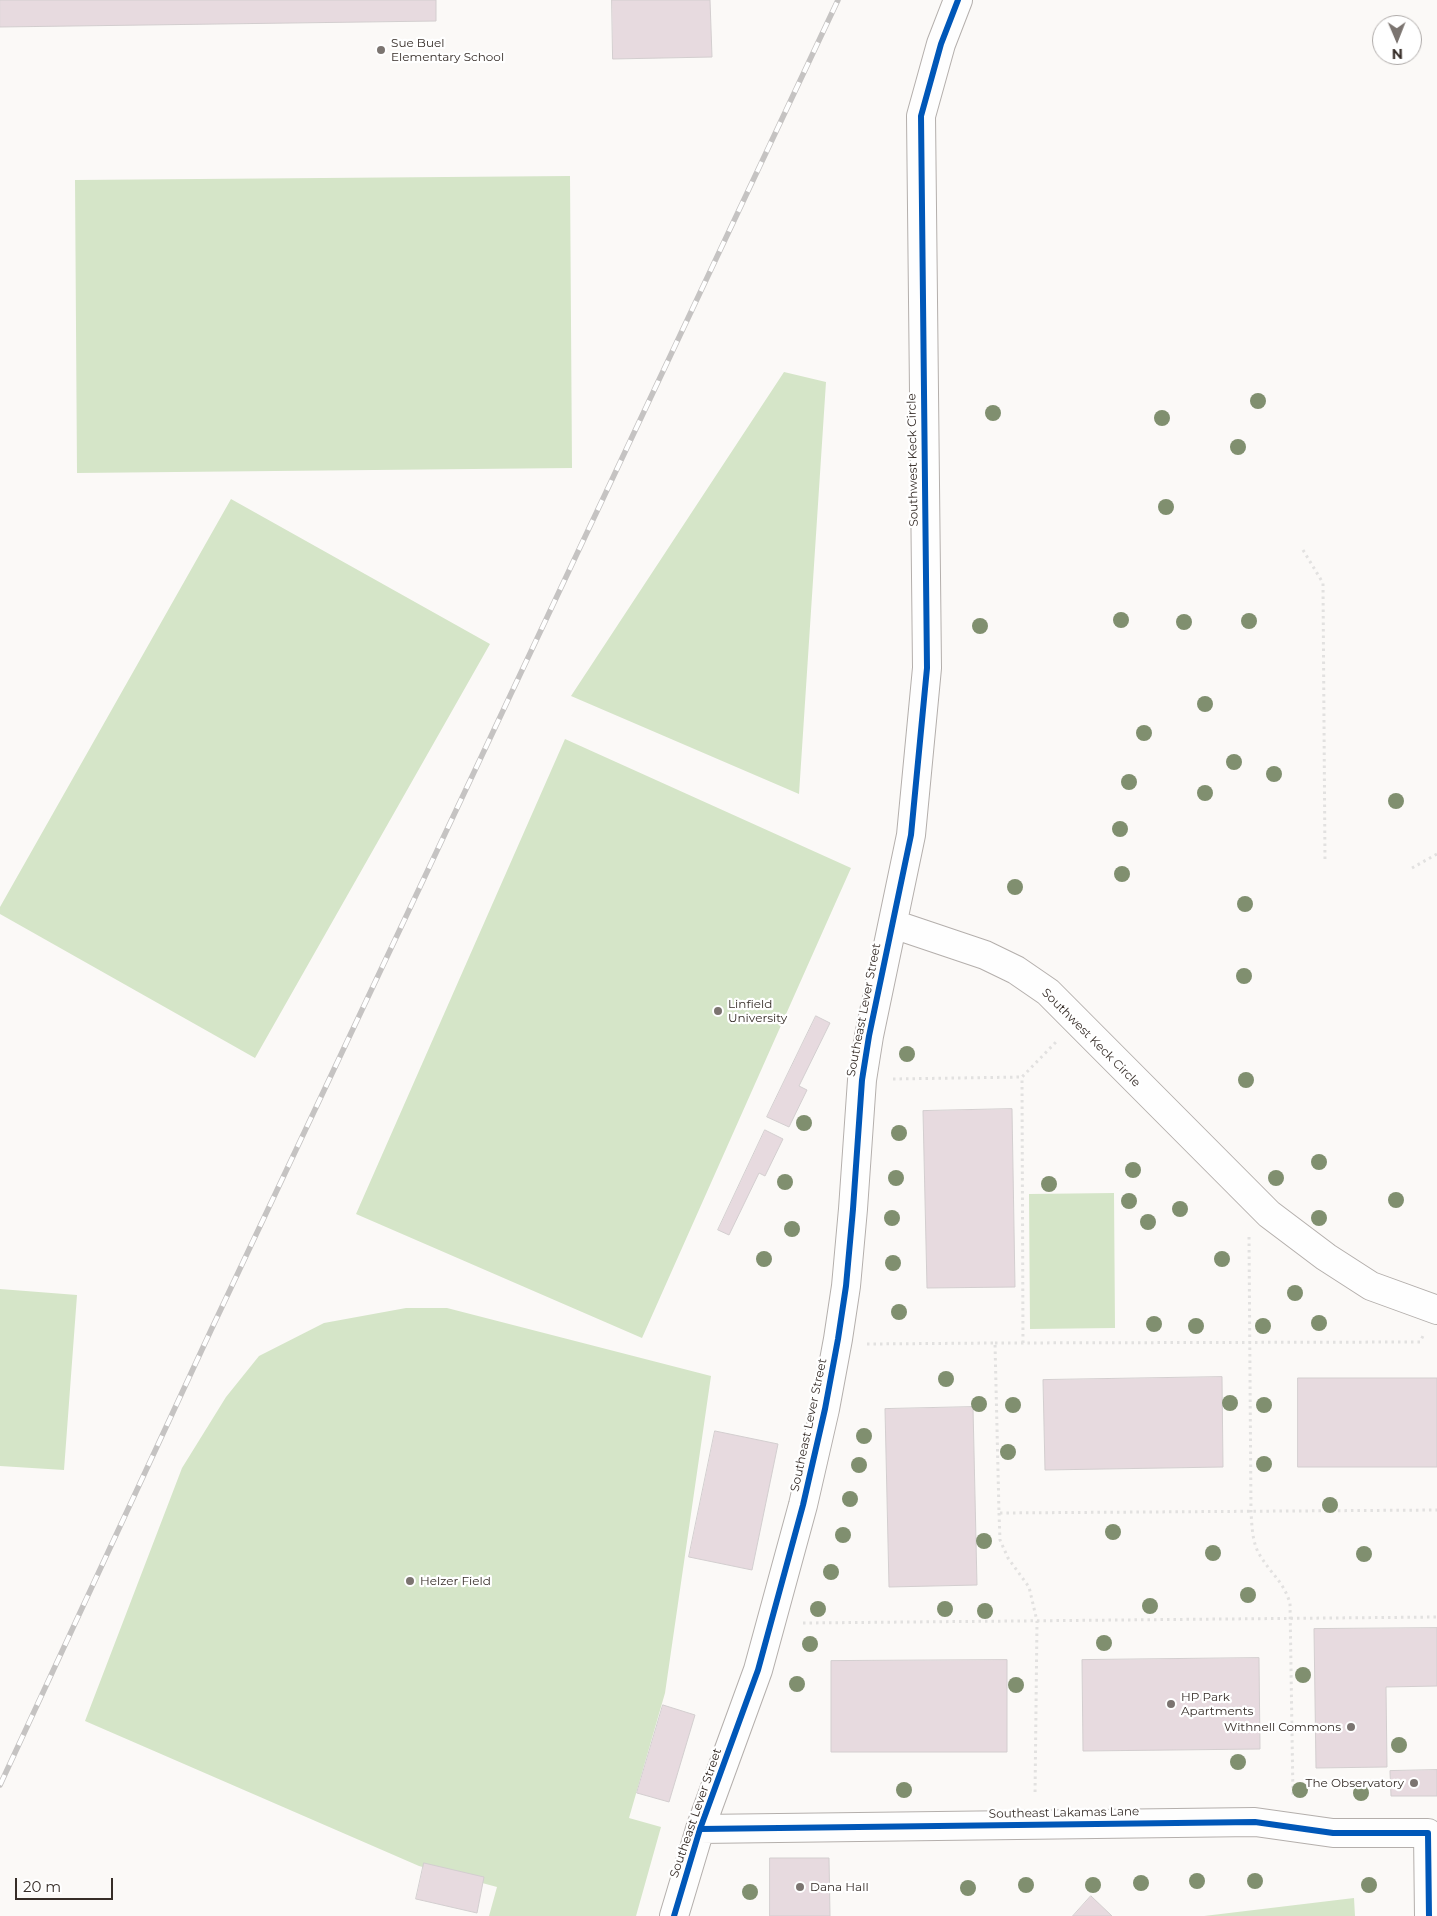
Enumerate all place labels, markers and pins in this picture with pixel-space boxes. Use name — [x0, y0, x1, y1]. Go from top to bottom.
place label: Sue Buel Elementary School — [391, 36, 504, 64]
marker: Sue Buel Elementary School — [375, 44, 387, 56]
place label: Linfield University — [728, 997, 787, 1025]
marker: Linfield University — [712, 1005, 724, 1017]
place label: Helzer Field — [420, 1574, 491, 1588]
marker: Helzer Field — [404, 1575, 416, 1587]
place label: HP Park Apartments — [1181, 1690, 1253, 1718]
marker: HP Park Apartments — [1165, 1698, 1177, 1710]
place label: Withnell Commons — [1224, 1720, 1341, 1734]
marker: Withnell Commons — [1345, 1721, 1357, 1733]
place label: The Observatory — [1306, 1776, 1404, 1790]
marker: The Observatory — [1408, 1777, 1420, 1789]
place label: Dana Hall — [810, 1880, 869, 1894]
marker: Dana Hall — [794, 1881, 806, 1893]

